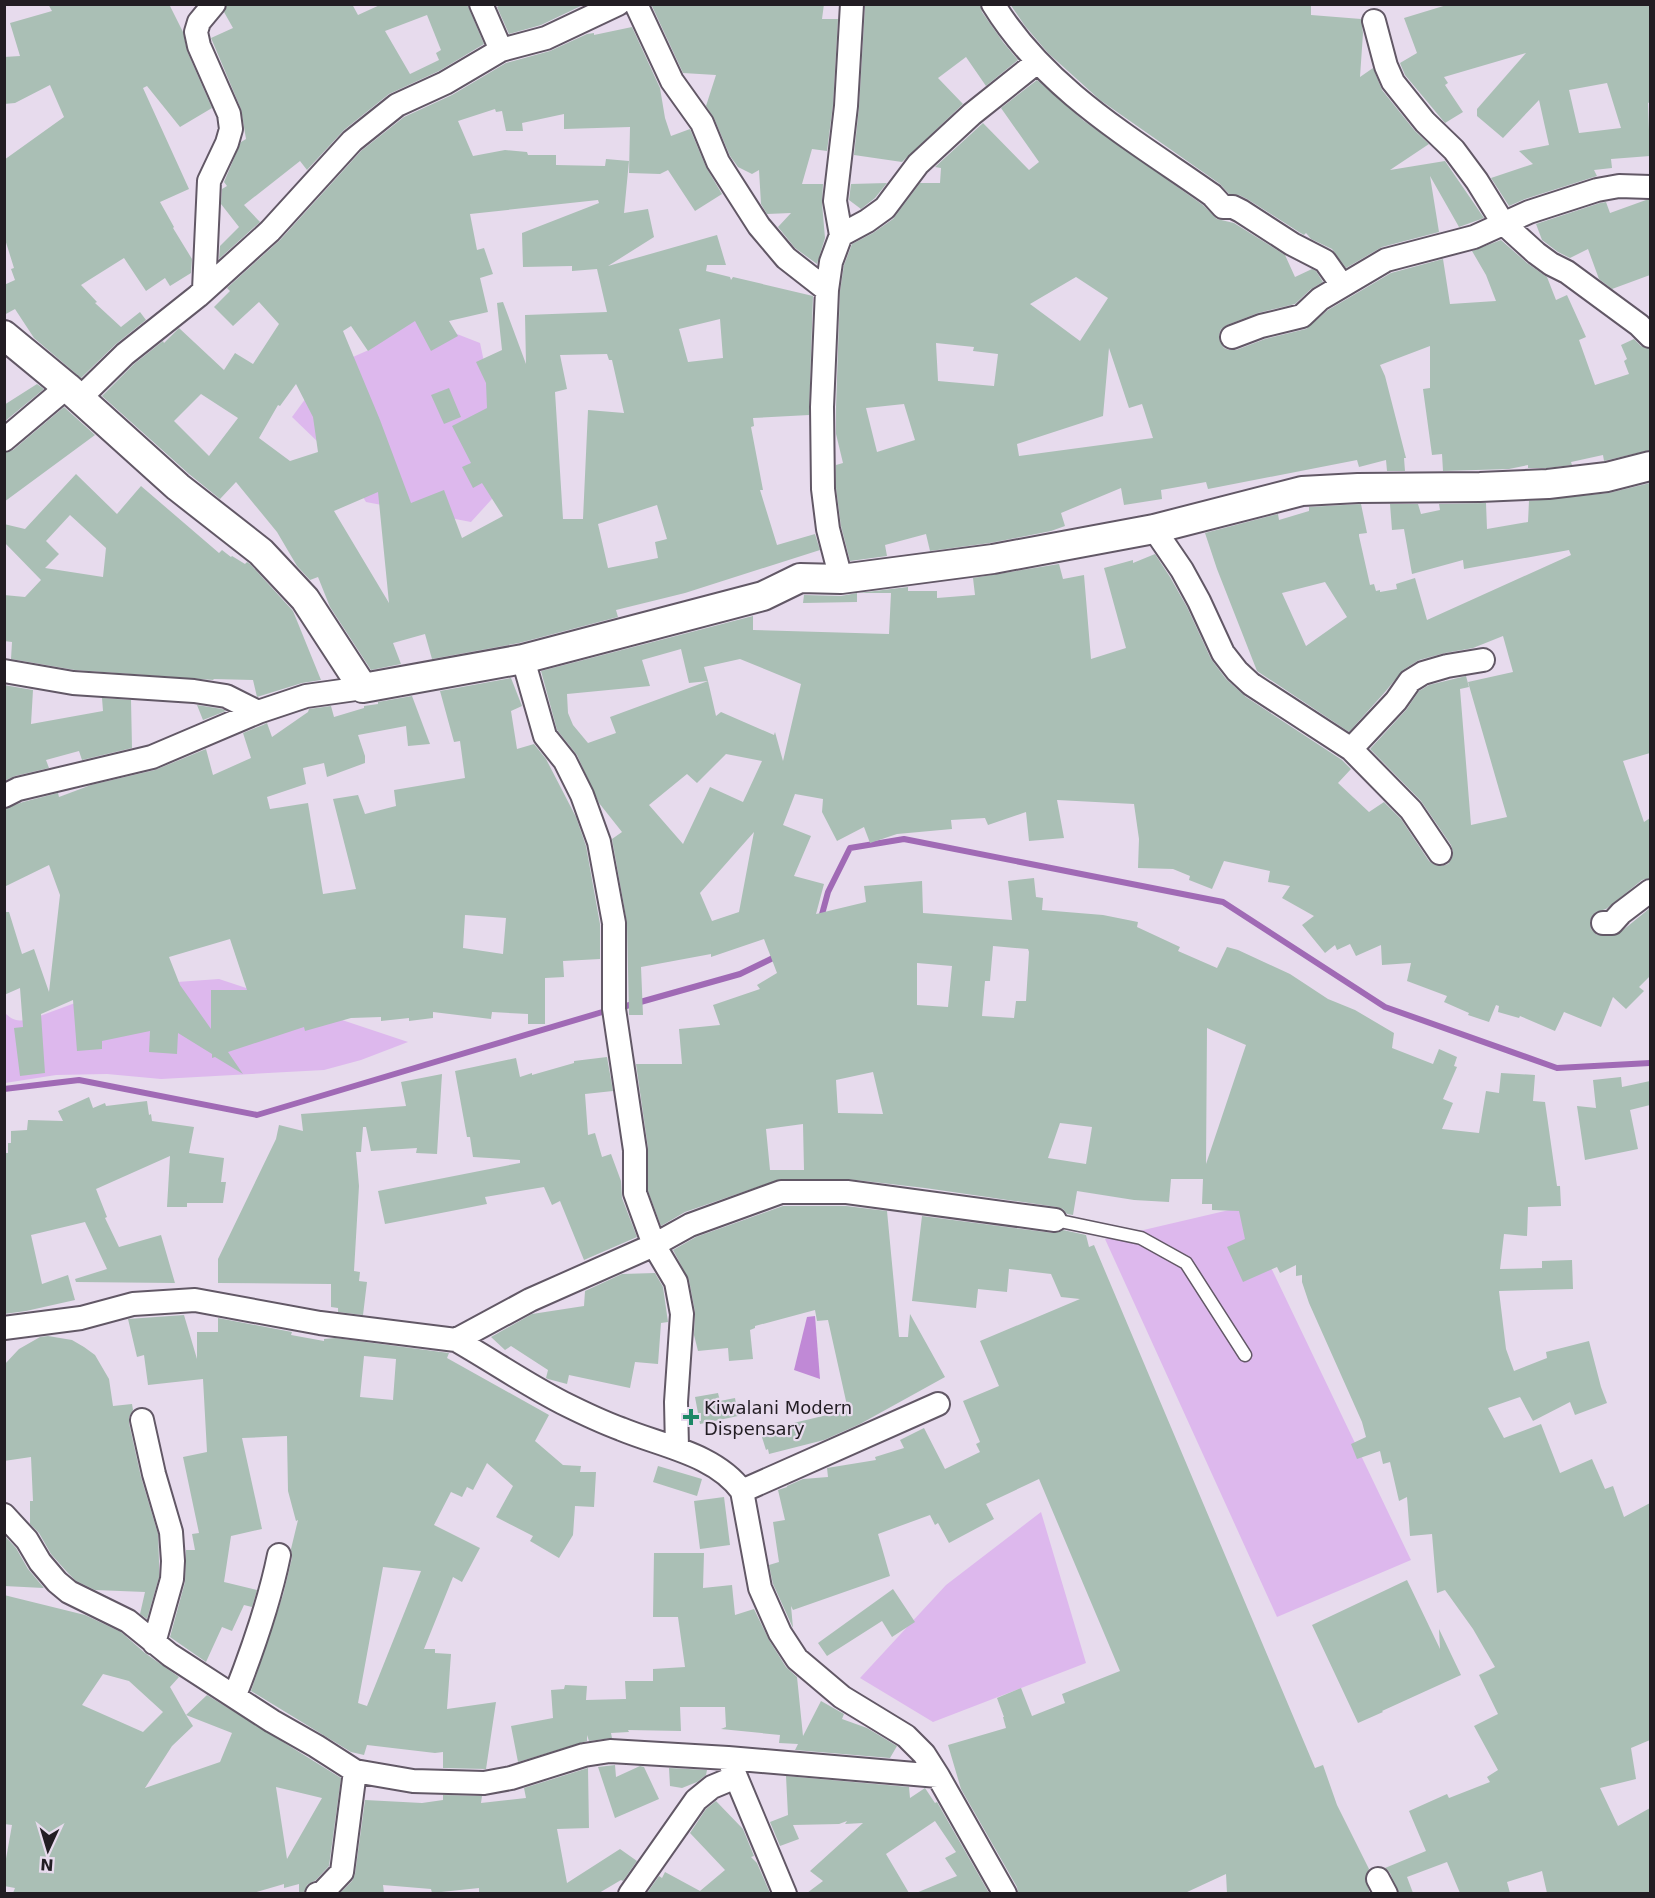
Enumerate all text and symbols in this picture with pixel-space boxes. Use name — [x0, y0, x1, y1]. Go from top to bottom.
place label: Kiwalani Modern Dispensary — [704, 1397, 852, 1439]
marker: Kiwalani Modern Dispensary — [682, 1408, 700, 1426]
north arrow — [18, 1820, 78, 1880]
text: N — [40, 1855, 54, 1874]

